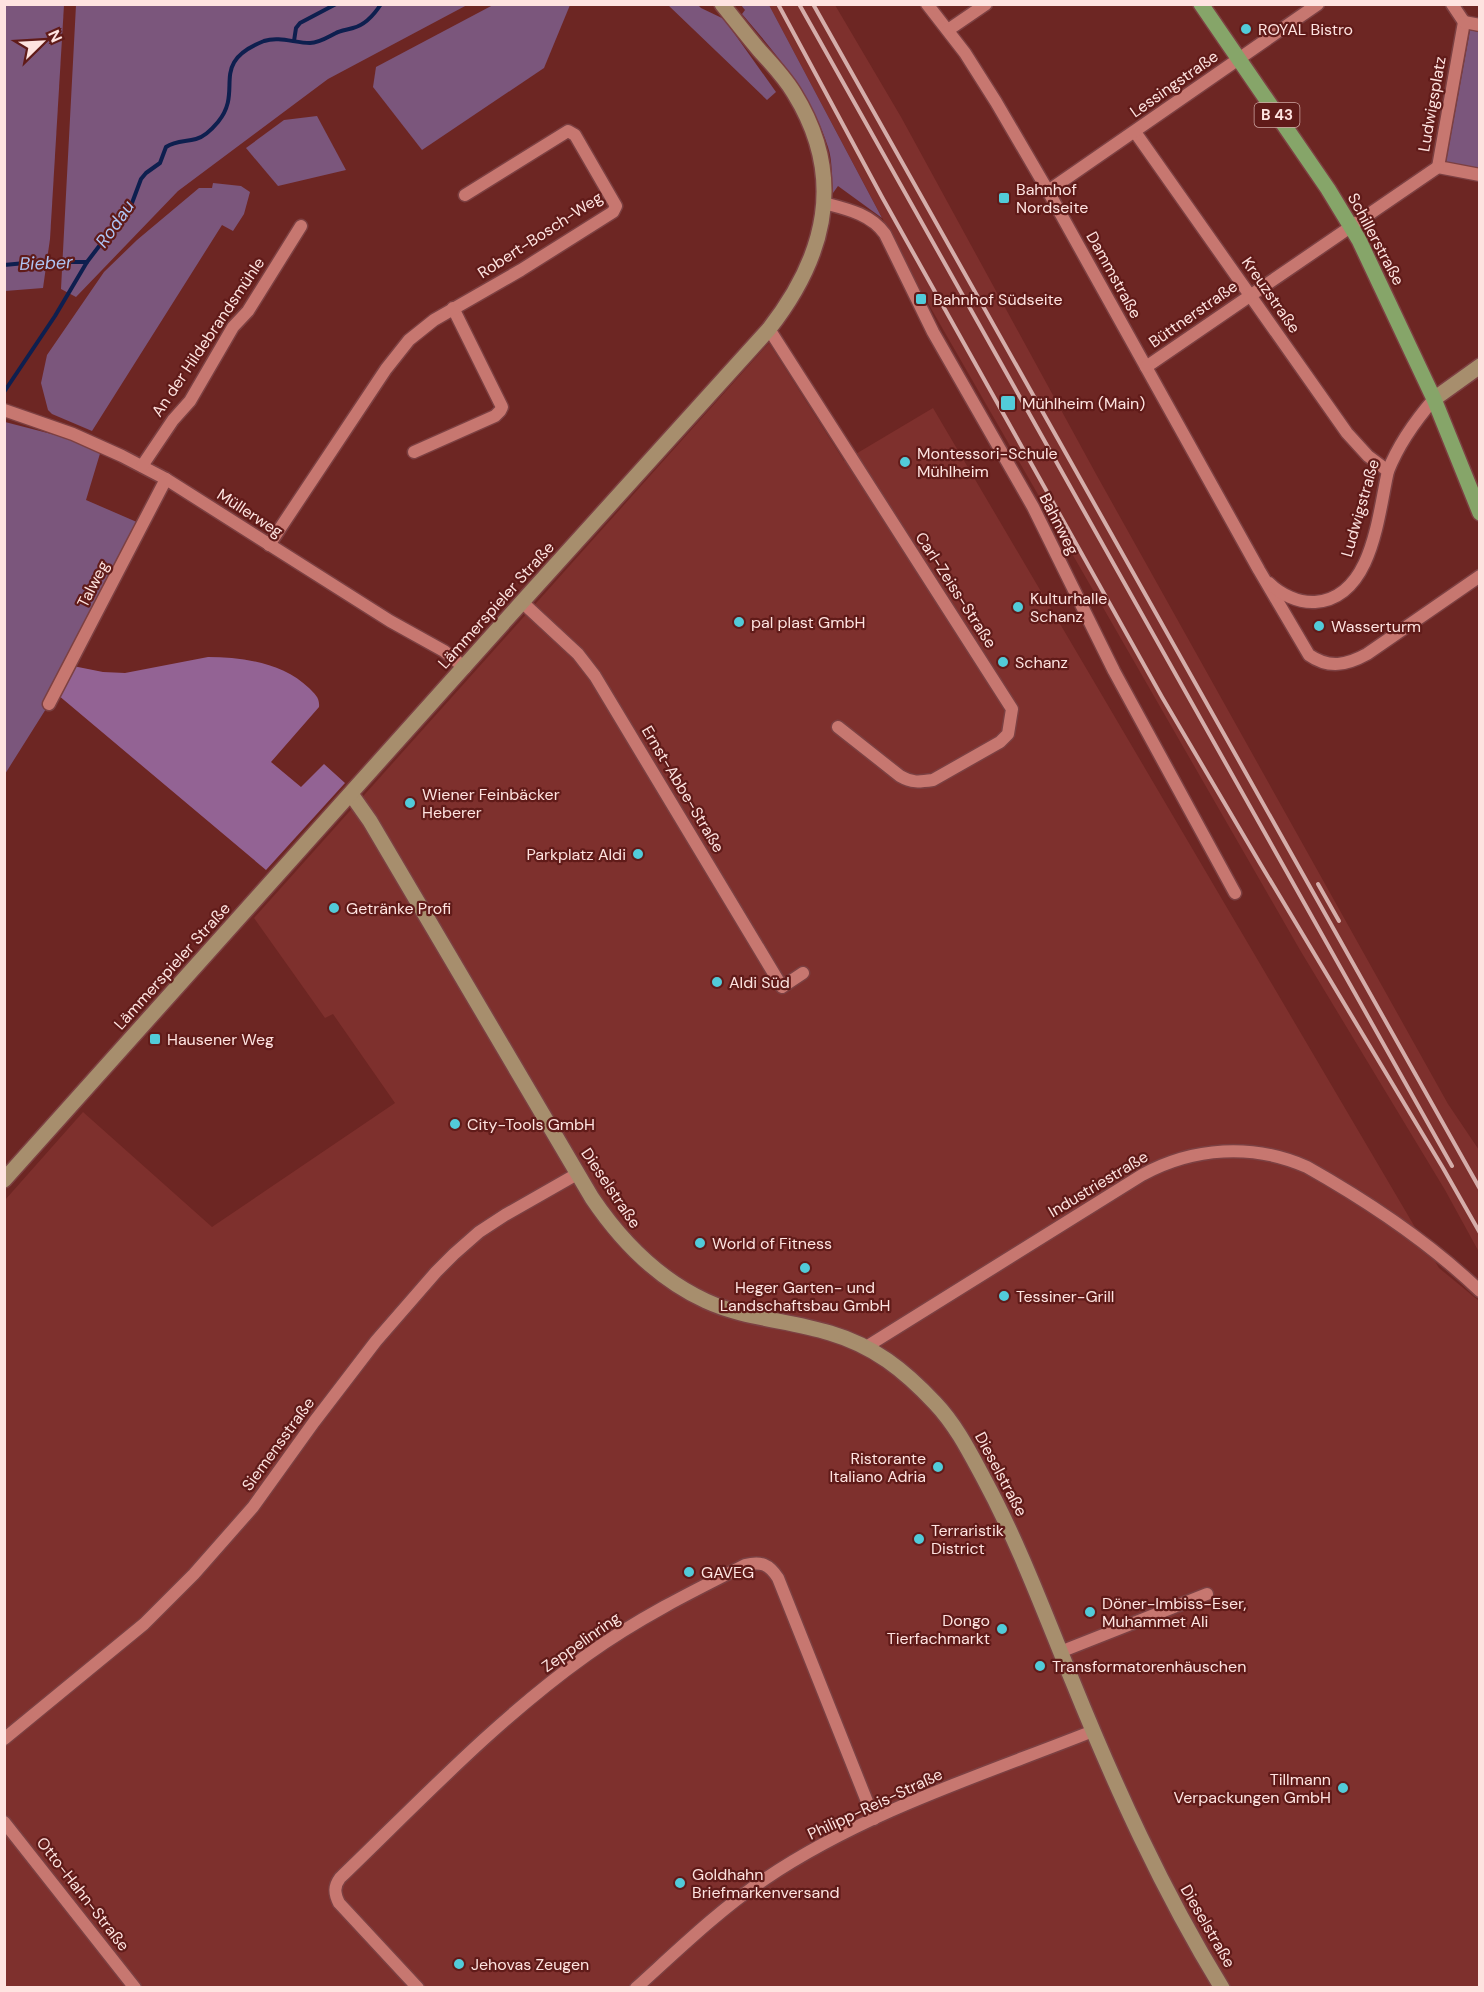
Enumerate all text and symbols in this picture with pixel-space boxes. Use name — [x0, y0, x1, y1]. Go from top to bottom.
north arrow — [12, 12, 72, 72]
place label: ROYAL Bistro — [1258, 19, 1353, 40]
marker: ROYAL Bistro — [1239, 22, 1253, 36]
text: N — [43, 27, 67, 46]
street label: Lessingstraße — [1126, 46, 1222, 122]
street label: Ludwigsplatz — [1413, 55, 1451, 153]
road number: B 43 — [1254, 103, 1300, 127]
place label: Bahnhof Nordseite — [1016, 179, 1088, 218]
street label: Robert-Bosch-Weg — [474, 187, 606, 283]
street label: Schillerstraße — [1343, 189, 1409, 289]
marker: Bahnhof Nordseite — [997, 191, 1011, 205]
water label: Rodau — [90, 196, 140, 252]
street label: Dammstraße — [1081, 228, 1147, 322]
water label: Bieber — [19, 250, 75, 276]
street label: An der Hildebrandsmühle — [147, 253, 269, 421]
street label: Kreuzstraße — [1237, 253, 1305, 337]
street label: Büttnerstraße — [1145, 276, 1241, 352]
place label: Bahnhof Südseite — [933, 289, 1063, 310]
marker: Bahnhof Südseite — [914, 292, 928, 306]
place label: Mühlheim (Main) — [1022, 393, 1145, 414]
marker: Mühlheim (Main) — [999, 394, 1017, 412]
place label: Montessori-Schule Mühlheim — [917, 443, 1058, 482]
marker: Montessori-Schule Mühlheim — [898, 455, 912, 469]
street label: Ludwigstraße — [1336, 457, 1384, 559]
street label: Müllerweg — [213, 484, 287, 542]
street label: Bahnweg — [1035, 490, 1084, 559]
street label: Carl-Zeiss-Straße — [911, 528, 1001, 652]
street label: Lämmerspieler Straße — [433, 537, 559, 673]
street label: Talweg — [72, 557, 114, 611]
place label: Kulturhalle Schanz — [1030, 588, 1107, 627]
marker: Kulturhalle Schanz — [1011, 600, 1025, 614]
place label: pal plast GmbH — [751, 612, 865, 633]
marker: pal plast GmbH — [732, 615, 746, 629]
place label: Wasserturm — [1331, 616, 1421, 637]
marker: Wasserturm — [1312, 619, 1326, 633]
place label: Schanz — [1015, 652, 1068, 673]
marker: Schanz — [996, 655, 1010, 669]
street label: Ernst-Abbe-Straße — [637, 722, 729, 856]
place label: Wiener Feinbäcker Heberer — [422, 784, 560, 823]
marker: Wiener Feinbäcker Heberer — [403, 796, 417, 810]
place label: Parkplatz Aldi — [526, 844, 626, 865]
marker: Parkplatz Aldi — [631, 847, 645, 861]
street label: Lämmerspieler Straße — [109, 898, 235, 1034]
place label: Getränke Profi — [346, 898, 451, 919]
marker: Getränke Profi — [327, 901, 341, 915]
place label: Aldi Süd — [729, 972, 790, 993]
marker: Aldi Süd — [710, 975, 724, 989]
place label: Hausener Weg — [167, 1029, 274, 1050]
marker: Hausener Weg — [148, 1032, 162, 1046]
place label: City-Tools GmbH — [467, 1114, 595, 1135]
marker: City-Tools GmbH — [448, 1117, 462, 1131]
street label: Dieselstraße — [576, 1144, 646, 1232]
street label: Industriestraße — [1044, 1146, 1152, 1222]
place label: World of Fitness — [712, 1233, 832, 1254]
marker: World of Fitness — [693, 1236, 707, 1250]
marker: Heger Garten- und Landschaftsbau GmbH — [798, 1261, 812, 1275]
place label: Heger Garten- und Landschaftsbau GmbH — [720, 1277, 890, 1316]
place label: Tessiner-Grill — [1016, 1286, 1114, 1307]
marker: Tessiner-Grill — [997, 1289, 1011, 1303]
street label: Siemensstraße — [237, 1393, 319, 1495]
street label: Dieselstraße — [970, 1428, 1032, 1520]
place label: Ristorante Italiano Adria — [830, 1448, 926, 1487]
marker: Ristorante Italiano Adria — [931, 1460, 945, 1474]
place label: Terraristik District — [931, 1520, 1004, 1559]
marker: Terraristik District — [912, 1532, 926, 1546]
place label: GAVEG — [701, 1562, 754, 1583]
marker: GAVEG — [682, 1565, 696, 1579]
place label: Döner-Imbiss-Eser, Muhammet Ali — [1102, 1593, 1247, 1632]
marker: Döner-Imbiss-Eser, Muhammet Ali — [1083, 1605, 1097, 1619]
street label: Zeppelinring — [538, 1607, 624, 1677]
place label: Dongo Tierfachmarkt — [887, 1610, 990, 1649]
marker: Dongo Tierfachmarkt — [995, 1622, 1009, 1636]
place label: Transformatorenhäuschen — [1052, 1656, 1246, 1677]
marker: Transformatorenhäuschen — [1033, 1659, 1047, 1673]
street label: Philipp-Reis-Straße — [804, 1763, 946, 1845]
place label: Tillmann Verpackungen GmbH — [1174, 1769, 1331, 1808]
marker: Tillmann Verpackungen GmbH — [1336, 1781, 1350, 1795]
street label: Otto-Hahn-Straße — [32, 1833, 134, 1955]
place label: Goldhahn Briefmarkenversand — [692, 1864, 839, 1903]
marker: Goldhahn Briefmarkenversand — [673, 1876, 687, 1890]
street label: Dieselstraße — [1176, 1881, 1240, 1971]
place label: Jehovas Zeugen — [471, 1954, 589, 1975]
marker: Jehovas Zeugen — [452, 1957, 466, 1971]

